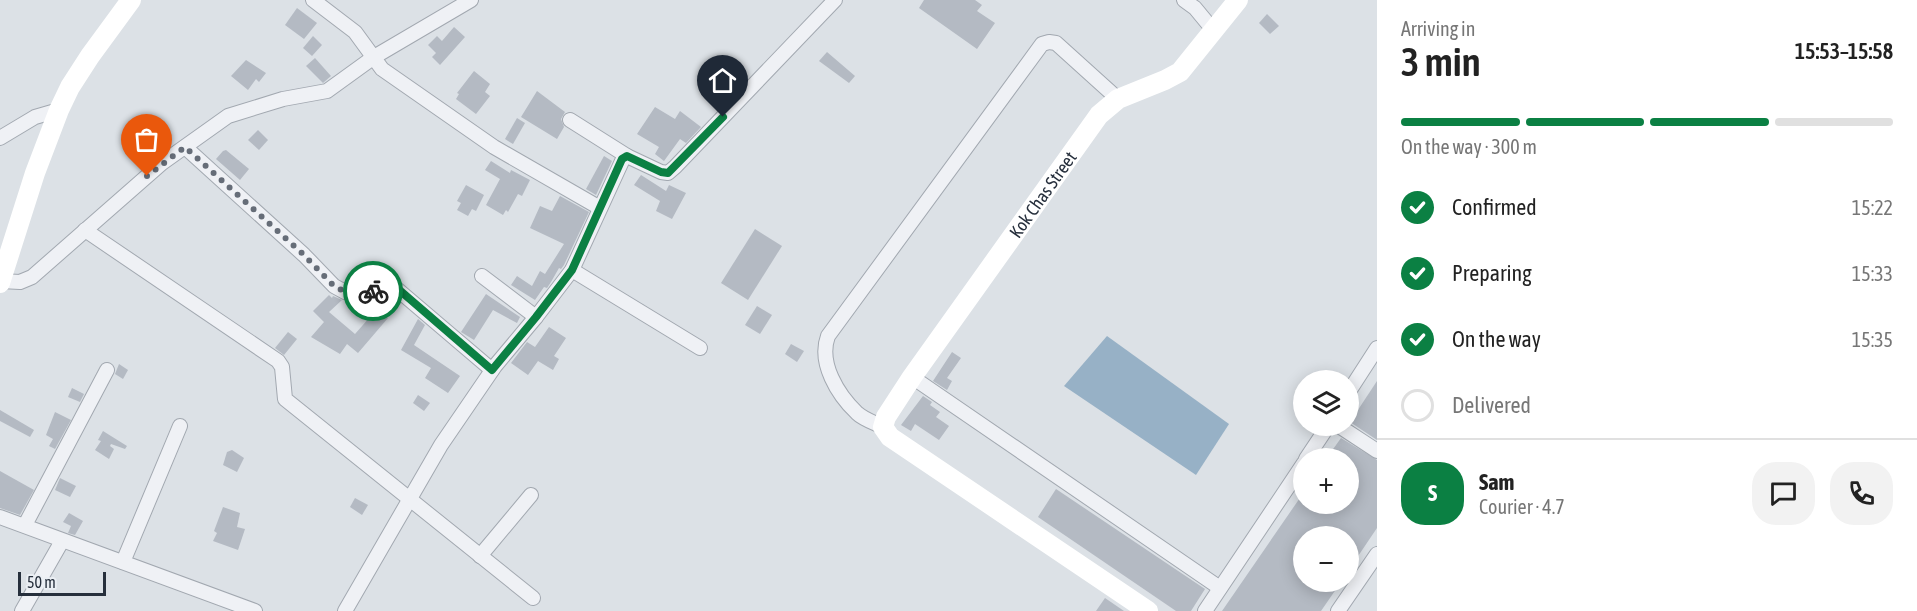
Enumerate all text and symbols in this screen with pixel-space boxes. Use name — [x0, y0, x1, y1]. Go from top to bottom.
text: Arriving in — [1401, 17, 1475, 40]
text: 15:53–15:58 — [1795, 38, 1893, 64]
text: 3 min — [1401, 40, 1481, 84]
pin — [697, 55, 748, 117]
icon: home — [706, 64, 739, 97]
pin — [121, 114, 172, 176]
icon: bag — [130, 123, 163, 156]
text: On the way · 300 m — [1401, 135, 1537, 158]
street label: Kok Chas Street — [1005, 147, 1080, 241]
icon: check — [1401, 191, 1434, 224]
text: Confirmed — [1452, 194, 1537, 220]
text: 15:22 — [1852, 196, 1893, 219]
icon: check — [1401, 257, 1434, 290]
text: Preparing — [1452, 260, 1532, 286]
courier — [343, 261, 403, 321]
text: 15:33 — [1852, 262, 1893, 285]
icon: bike — [357, 275, 390, 308]
icon: check — [1401, 323, 1434, 356]
text: On the way — [1452, 326, 1541, 352]
text: 15:35 — [1852, 328, 1893, 351]
map controls — [1293, 370, 1359, 592]
button: layers — [1293, 370, 1359, 436]
text: Delivered — [1452, 392, 1531, 418]
button: + — [1293, 448, 1359, 514]
button: chat — [1752, 462, 1815, 525]
button: phone — [1830, 462, 1893, 525]
text: Sam — [1479, 469, 1514, 495]
text: S — [1428, 480, 1437, 506]
text: Courier · 4.7 — [1479, 495, 1565, 518]
button: − — [1293, 526, 1359, 592]
scale bar — [18, 569, 106, 596]
text: 50 m — [27, 573, 56, 591]

